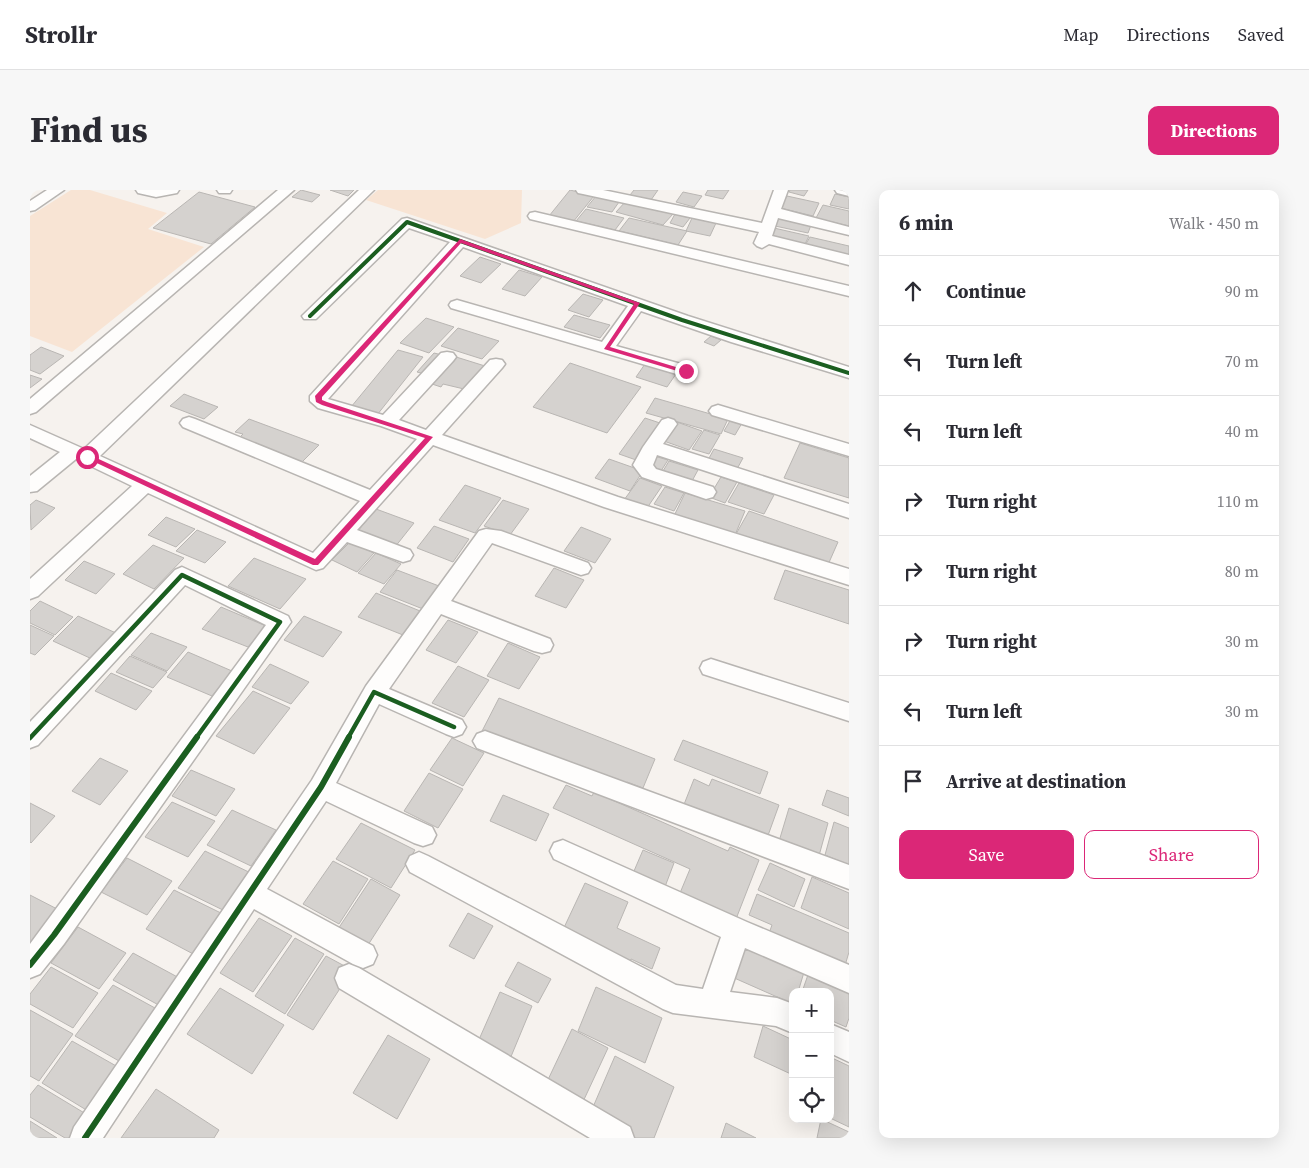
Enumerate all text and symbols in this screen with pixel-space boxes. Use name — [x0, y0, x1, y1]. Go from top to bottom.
text: Strollr — [25, 18, 97, 51]
text: Map — [1063, 22, 1099, 47]
text: Directions — [1127, 22, 1210, 47]
text: Saved — [1238, 22, 1284, 47]
text: Find us — [30, 106, 148, 154]
button: Directions — [1148, 106, 1279, 155]
text: 6 min — [899, 208, 954, 237]
text: Walk · 450 m — [1169, 212, 1259, 234]
icon: ahead — [899, 277, 927, 305]
text: Continue — [946, 278, 1026, 304]
text: 90 m — [1225, 280, 1259, 302]
icon: left — [899, 347, 927, 375]
text: Turn left — [946, 348, 1022, 374]
text: 70 m — [1225, 350, 1259, 372]
route end — [675, 360, 698, 383]
icon: left — [899, 417, 927, 445]
text: Turn left — [946, 418, 1022, 444]
text: 40 m — [1225, 420, 1259, 442]
route start — [76, 446, 99, 469]
icon: right — [899, 487, 927, 515]
text: Turn right — [946, 488, 1037, 514]
text: 110 m — [1217, 490, 1259, 512]
icon: right — [899, 557, 927, 585]
text: Turn right — [946, 558, 1037, 584]
text: 80 m — [1225, 560, 1259, 582]
icon: right — [899, 627, 927, 655]
text: Turn right — [946, 628, 1037, 654]
text: 30 m — [1225, 630, 1259, 652]
icon: left — [899, 697, 927, 725]
text: Turn left — [946, 698, 1022, 724]
text: 30 m — [1225, 700, 1259, 722]
icon: arrive — [899, 767, 927, 795]
text: Arrive at destination — [946, 768, 1126, 794]
button: Save — [899, 830, 1074, 879]
button: Share — [1084, 830, 1259, 879]
map controls — [789, 988, 834, 1123]
button: + — [789, 988, 834, 1033]
button: − — [789, 1033, 834, 1078]
button: locate — [789, 1078, 834, 1123]

